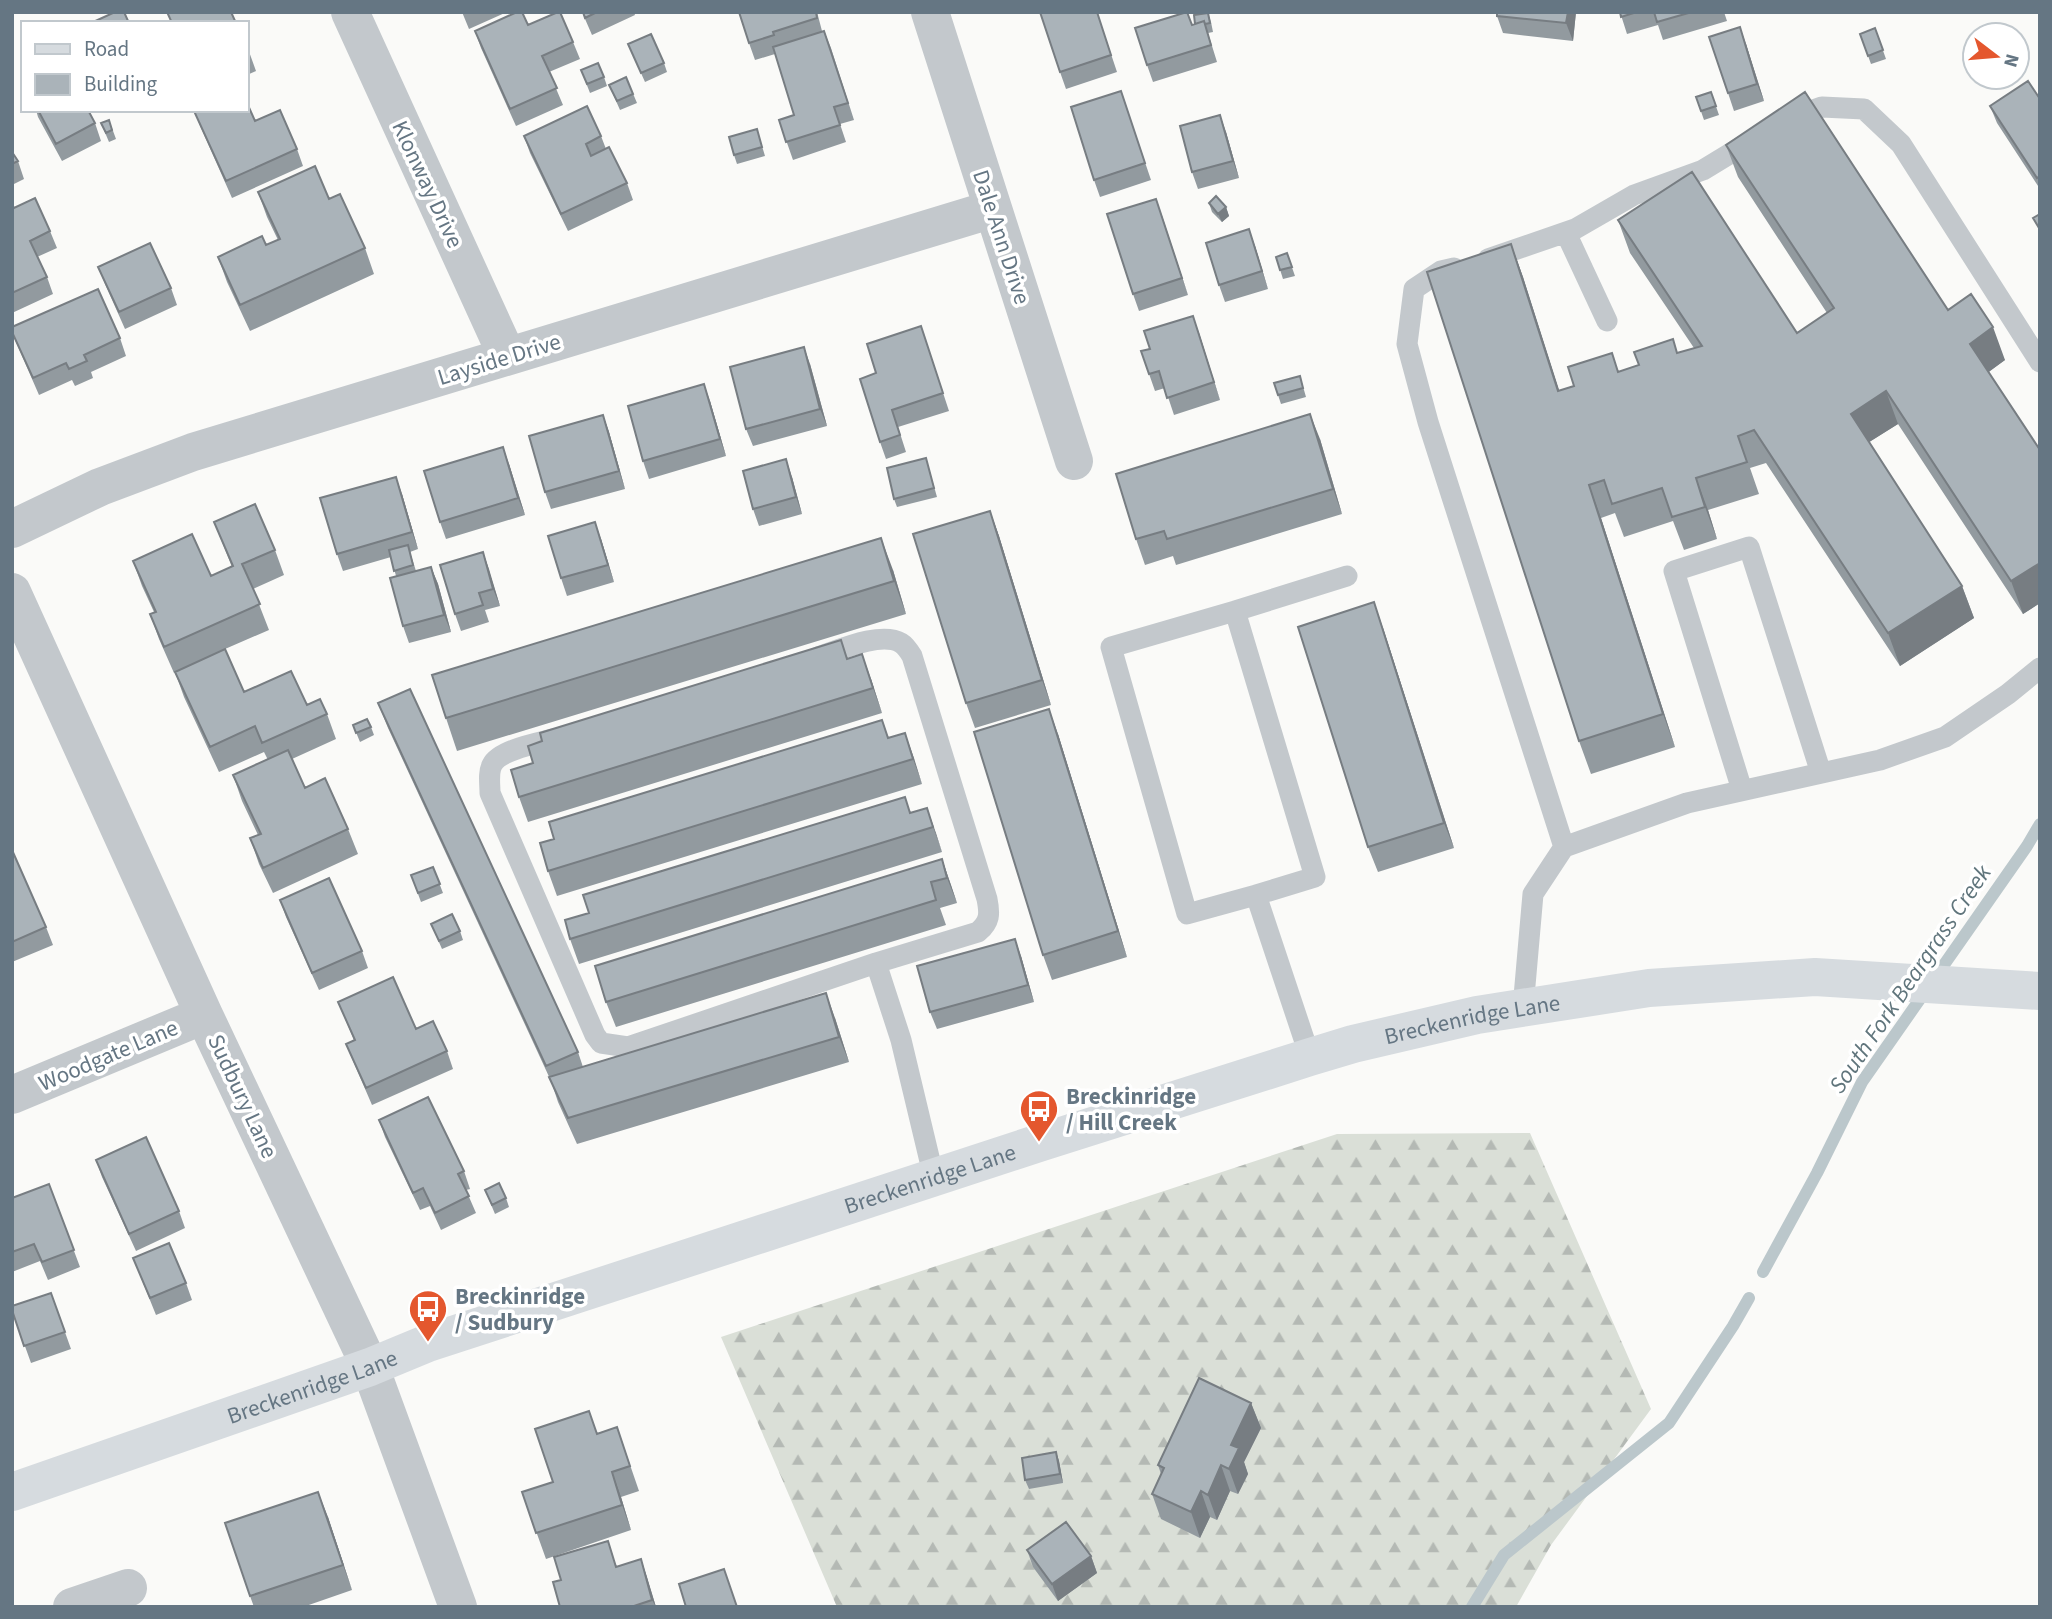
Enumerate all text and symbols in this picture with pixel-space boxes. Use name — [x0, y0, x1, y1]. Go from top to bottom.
legend — [21, 21, 248, 112]
north arrow — [1961, 21, 2031, 91]
text: Road — [84, 34, 129, 64]
text: N — [1996, 50, 2026, 70]
text: Building — [84, 69, 158, 99]
street label: Klonway Drive — [384, 115, 472, 253]
street label: Dale Ann Drive — [964, 166, 1039, 309]
street label: Layside Drive — [433, 325, 565, 394]
water label: South Fork Beargrass Creek — [1821, 857, 2001, 1101]
street label: Breckenridge Lane — [1381, 986, 1563, 1053]
street label: Woodgate Lane — [33, 1011, 183, 1100]
street label: Sudbury Lane — [199, 1029, 286, 1164]
place label: Breckinridge / Hill Creek — [1066, 1080, 1196, 1139]
bus stop icon: Breckinridge / Hill Creek — [1018, 1088, 1060, 1143]
street label: Breckenridge Lane — [840, 1136, 1020, 1223]
place label: Breckinridge / Sudbury — [455, 1280, 585, 1339]
bus stop icon: Breckinridge / Sudbury — [407, 1288, 449, 1343]
street label: Breckenridge Lane — [223, 1341, 403, 1433]

